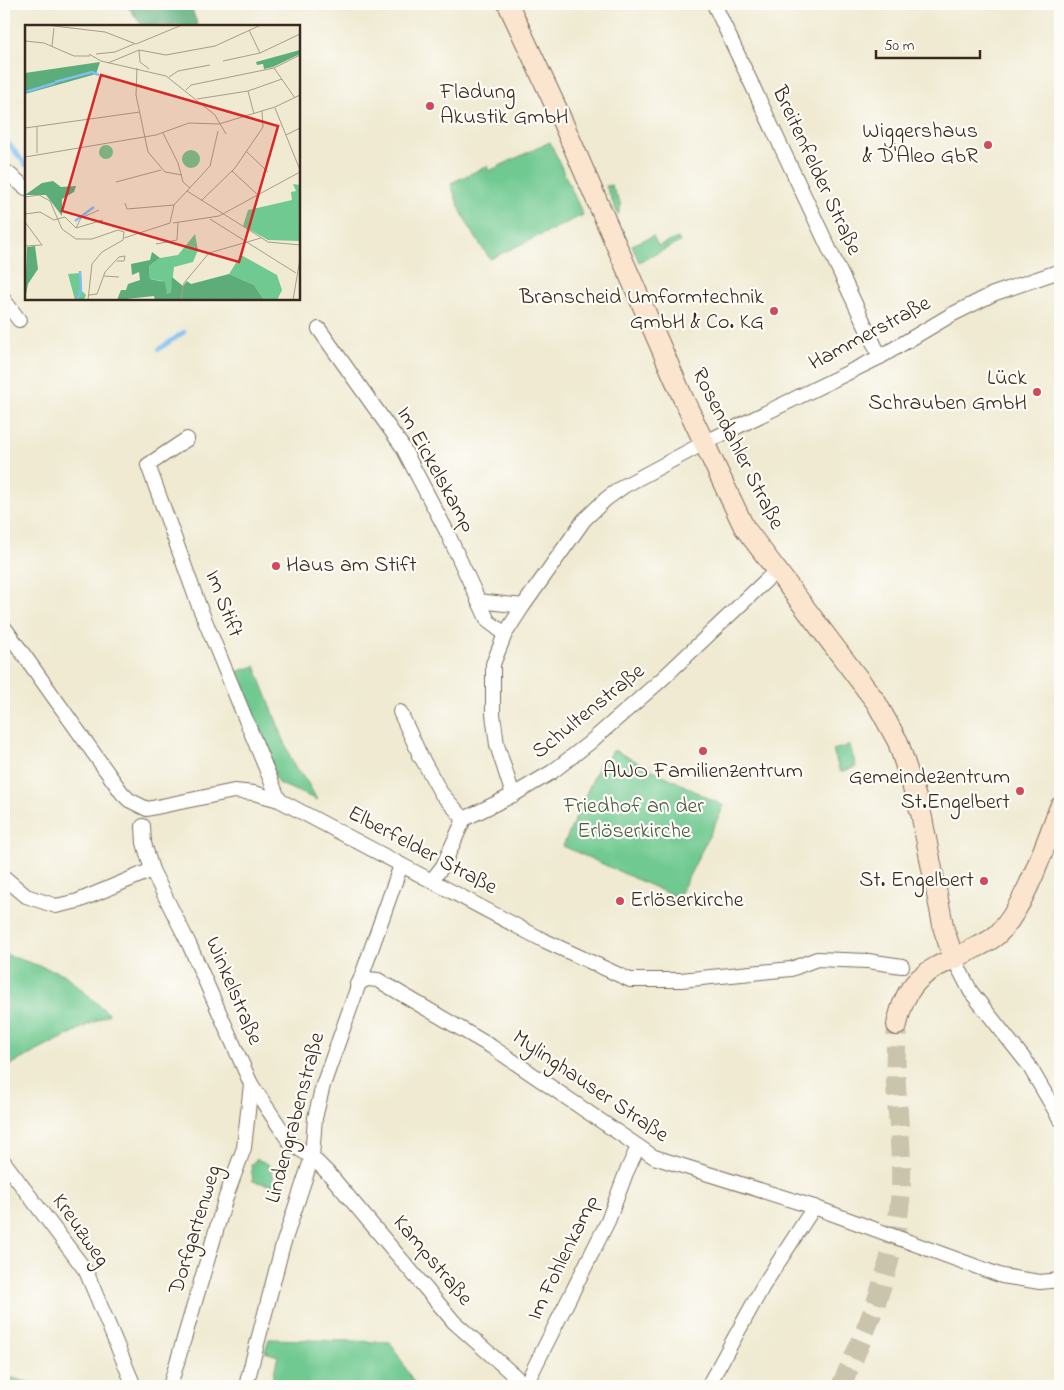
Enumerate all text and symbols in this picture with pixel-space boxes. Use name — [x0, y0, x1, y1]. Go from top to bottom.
inset map — [25, 25, 300, 300]
scale bar — [876, 28, 980, 60]
text: 50 m — [884, 35, 915, 57]
place label: Fladung Akustik GmbH — [439, 77, 569, 134]
street label: Breitenfelder Straße — [762, 80, 869, 261]
marker: Fladung Akustik GmbH — [424, 100, 436, 112]
place label: Wiggershaus & D'Aleo GbR — [862, 116, 979, 173]
marker: Wiggershaus & D'Aleo GbR — [982, 139, 994, 151]
place label: Branscheid Umformtechnik GmbH & Co. KG — [518, 282, 764, 339]
street label: Hammerstraße — [803, 288, 937, 380]
marker: Branscheid Umformtechnik GmbH & Co. KG — [768, 305, 780, 317]
street label: Rosendahler Straße — [682, 363, 792, 536]
place label: Lück Schrauben GmbH — [868, 363, 1027, 420]
marker: Lück Schrauben GmbH — [1031, 386, 1043, 398]
street label: Im Eickelskamp — [387, 401, 483, 539]
place label: Haus am Stift — [286, 550, 417, 582]
marker: Haus am Stift — [270, 560, 282, 572]
street label: Im Stift — [196, 566, 251, 643]
street label: Schultenstraße — [526, 656, 653, 768]
marker: AWO Familienzentrum — [697, 745, 709, 757]
place label: AWO Familienzentrum — [603, 756, 803, 788]
place label: Gemeindezentrum St.Engelbert — [849, 762, 1011, 820]
marker: Gemeindezentrum St.Engelbert — [1014, 785, 1026, 797]
park label: Friedhof an der Erlöserkirche — [563, 791, 704, 848]
street label: Elberfelder Straße — [342, 798, 503, 904]
place label: St. Engelbert — [859, 865, 975, 898]
marker: St. Engelbert — [978, 875, 990, 887]
place label: Erlöserkirche — [630, 885, 744, 917]
marker: Erlöserkirche — [614, 895, 626, 907]
street label: Winkelstraße — [196, 932, 270, 1050]
street label: Mylinghauser Straße — [505, 1023, 675, 1152]
street label: Lindengrabenstraße — [258, 1029, 335, 1207]
street label: Dorfgartenweg — [161, 1161, 232, 1300]
street label: Kreuzweg — [42, 1188, 117, 1275]
street label: Im Fohlenkamp — [520, 1190, 608, 1326]
street label: Kampstraße — [384, 1208, 480, 1314]

